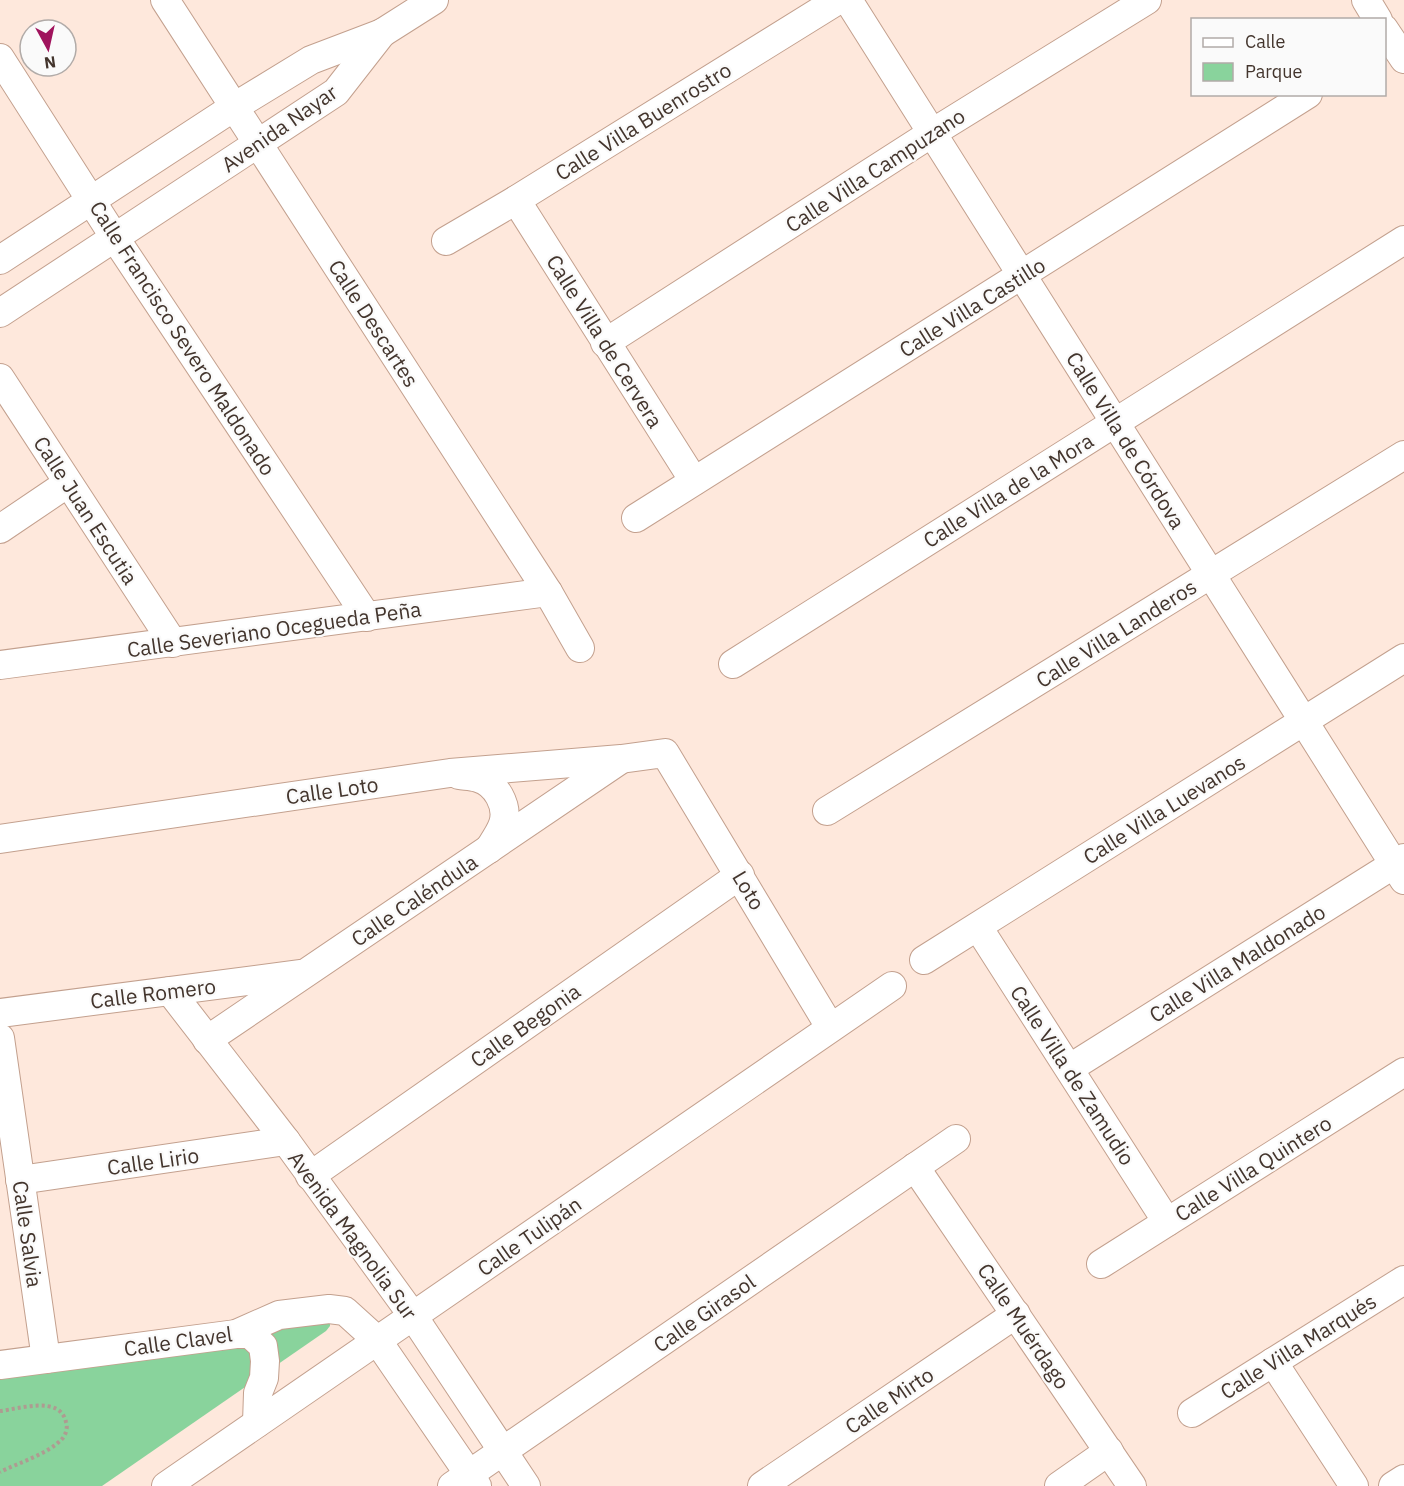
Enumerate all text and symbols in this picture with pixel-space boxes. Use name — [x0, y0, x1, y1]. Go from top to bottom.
north arrow — [18, 18, 78, 78]
legend — [1191, 18, 1386, 96]
text: Calle — [1245, 30, 1285, 53]
text: N — [43, 52, 57, 74]
street label: Calle Villa Buenrostro — [550, 55, 736, 187]
text: Parque — [1245, 60, 1303, 83]
street label: Avenida Nayar — [216, 78, 343, 178]
street label: Calle Villa Campuzano — [780, 101, 970, 239]
street label: Calle Francisco Severo Maldonado — [84, 195, 282, 481]
street label: Calle Villa de Cervera — [540, 249, 670, 433]
street label: Calle Villa Castillo — [894, 251, 1050, 363]
street label: Calle Descartes — [322, 254, 426, 392]
street label: Calle Villa de Córdova — [1060, 346, 1192, 534]
street label: Calle Villa de la Mora — [918, 426, 1098, 554]
street label: Calle Juan Escutia — [28, 430, 144, 590]
street label: Calle Villa Landeros — [1030, 572, 1202, 694]
street label: Calle Severiano Ocegueda Peña — [125, 594, 423, 664]
street label: Calle Villa Luevanos — [1078, 748, 1250, 870]
street label: Calle Loto — [284, 770, 380, 810]
street label: Calle Caléndula — [345, 847, 483, 953]
street label: Loto — [726, 865, 772, 915]
street label: Calle Villa Maldonado — [1144, 897, 1330, 1029]
street label: Calle Romero — [89, 971, 217, 1015]
street label: Calle Begonia — [464, 977, 586, 1073]
street label: Calle Villa de Zamudio — [1004, 980, 1142, 1170]
street label: Calle Villa Quintero — [1169, 1109, 1337, 1227]
street label: Calle Lirio — [105, 1141, 201, 1181]
street label: Avenida Magnolia Sur — [282, 1145, 424, 1325]
street label: Calle Salvia — [7, 1179, 49, 1289]
street label: Calle Tulipán — [471, 1190, 587, 1282]
street label: Calle Muérdago — [971, 1258, 1077, 1394]
street label: Calle Girasol — [647, 1267, 761, 1358]
street label: Calle Villa Marqués — [1215, 1287, 1381, 1405]
street label: Calle Clavel — [122, 1319, 234, 1362]
street label: Calle Mirto — [839, 1360, 939, 1440]

